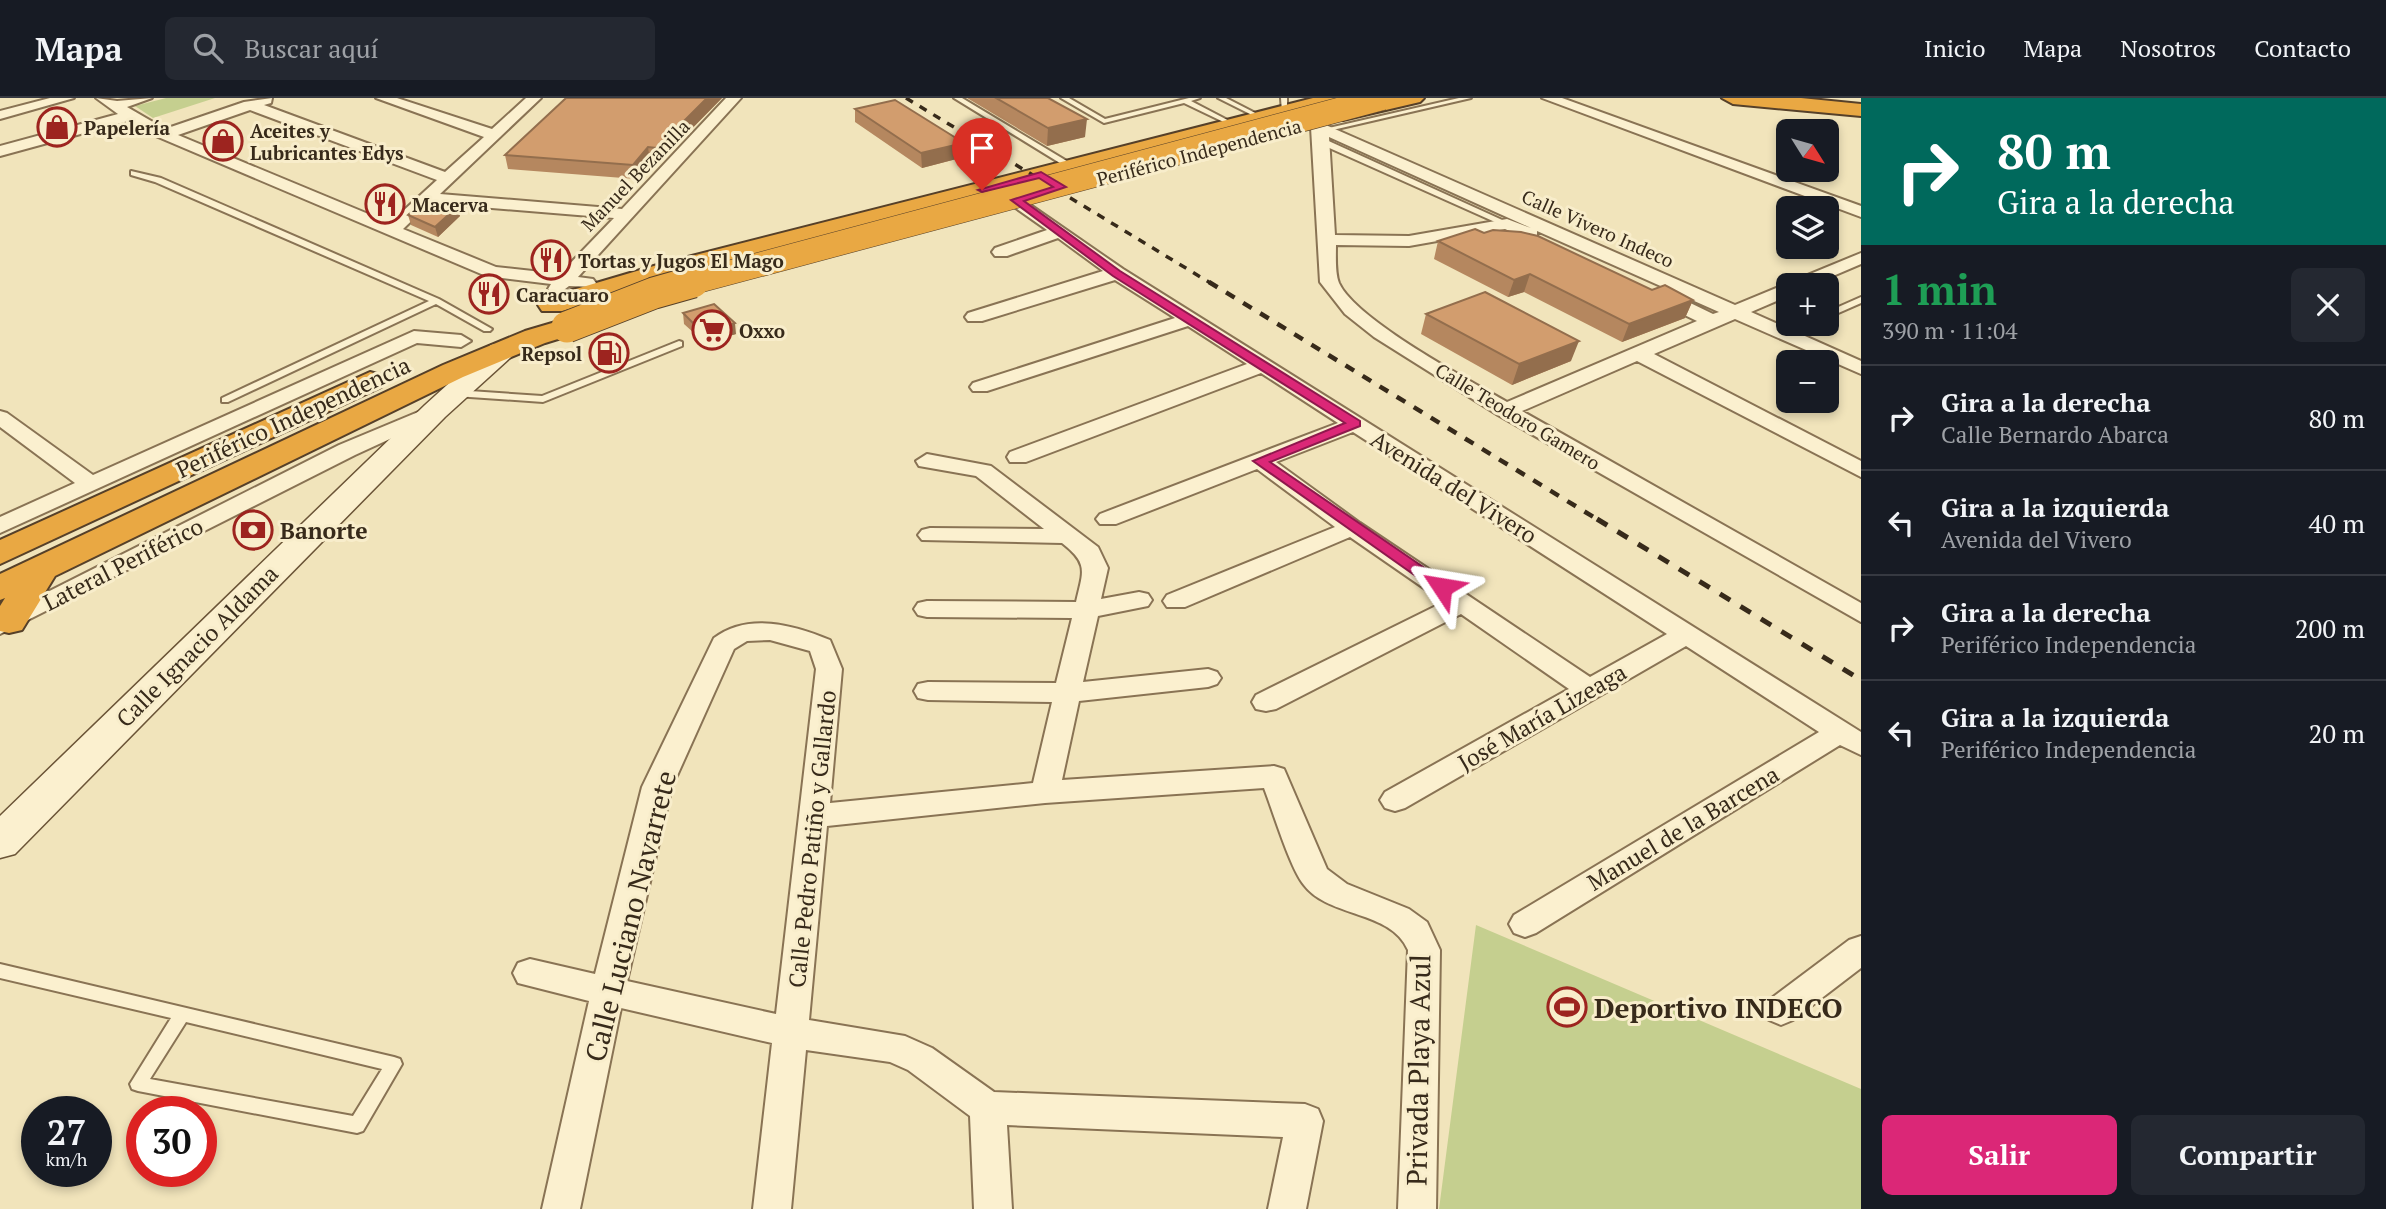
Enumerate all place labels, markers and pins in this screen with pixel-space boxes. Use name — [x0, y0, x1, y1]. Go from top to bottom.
shop icon: Papelería — [36, 106, 78, 148]
place label: Papelería — [84, 115, 170, 140]
place label: Aceites y Lubricantes Edys — [250, 118, 404, 165]
pin — [952, 118, 1012, 190]
shop icon: Aceites y Lubricantes Edys — [202, 120, 244, 162]
restaurant icon: Macerva — [364, 183, 406, 225]
place label: Macerva — [412, 192, 489, 217]
restaurant icon: Tortas y Jugos El Mago — [530, 239, 572, 281]
place label: Tortas y Jugos El Mago — [578, 248, 784, 273]
restaurant icon: Caracuaro — [468, 273, 510, 315]
place label: Caracuaro — [516, 282, 609, 307]
supermarket icon: Oxxo — [691, 309, 733, 351]
place label: Oxxo — [739, 318, 785, 343]
fuel station icon: Repsol — [588, 332, 630, 374]
place label: Repsol — [521, 341, 582, 366]
bank icon: Banorte — [232, 509, 274, 551]
place label: Banorte — [280, 515, 368, 546]
sports icon: Deportivo INDECO — [1546, 986, 1588, 1028]
place label: Deportivo INDECO — [1594, 989, 1843, 1026]

